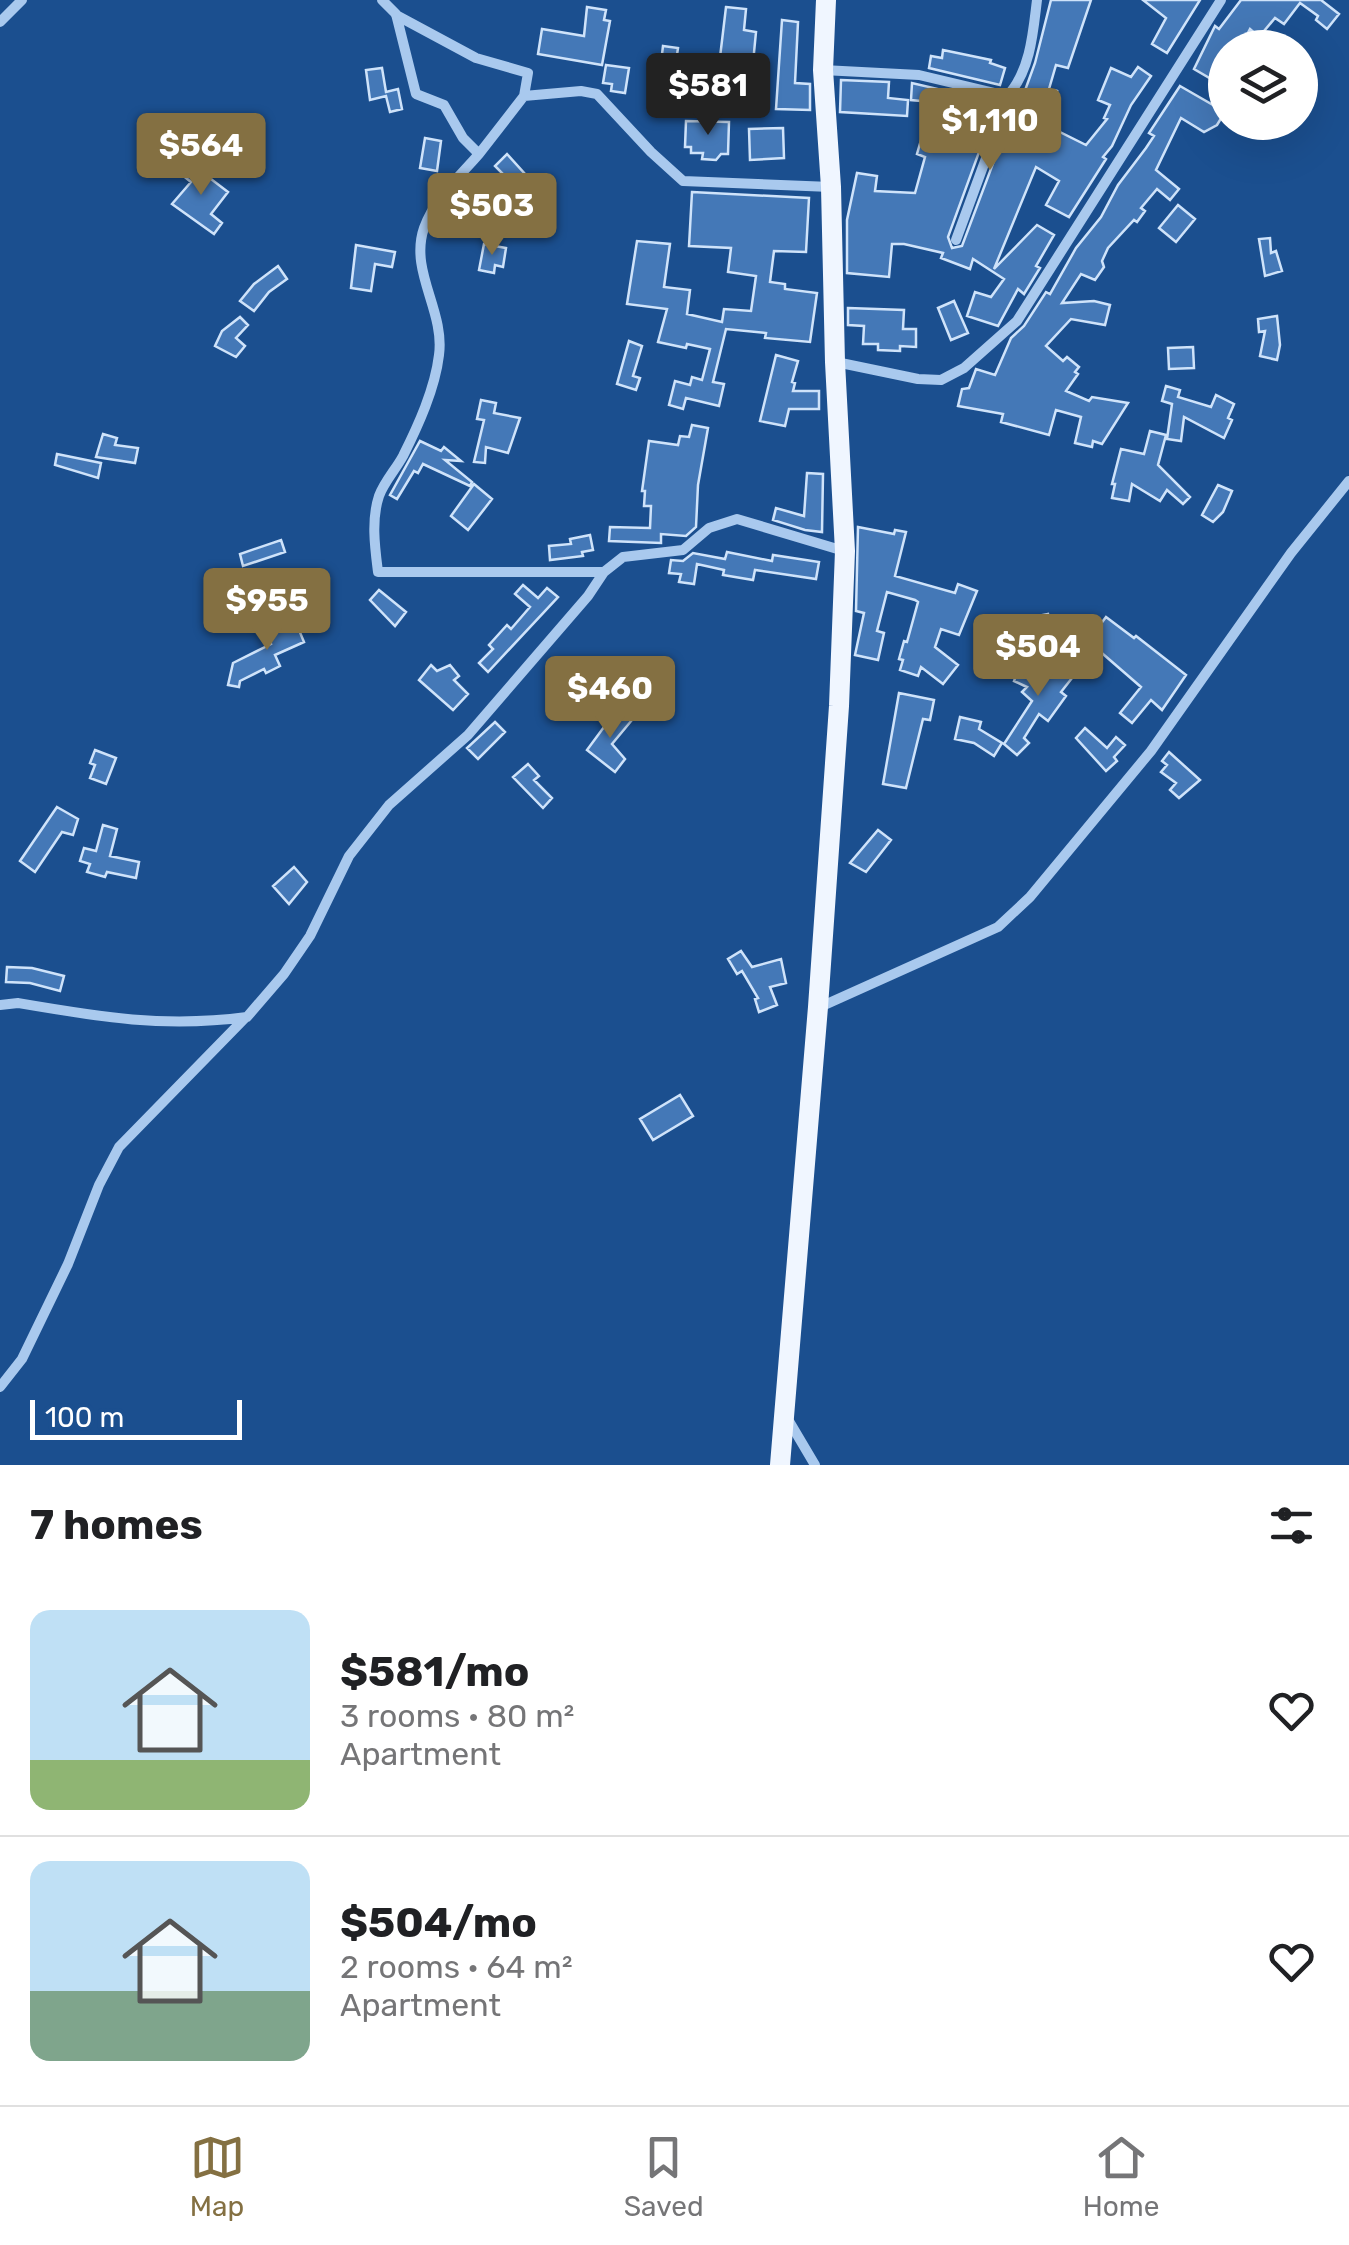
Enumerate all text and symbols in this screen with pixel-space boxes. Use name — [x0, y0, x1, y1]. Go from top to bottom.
map controls — [1208, 30, 1318, 140]
button: layers — [1208, 30, 1318, 140]
pin: $581 — [649, 53, 767, 138]
text: $581 — [668, 66, 748, 104]
pin: $1,110 — [909, 88, 1071, 173]
text: $1,110 — [941, 101, 1039, 139]
pin: $564 — [142, 113, 260, 198]
text: $564 — [159, 126, 243, 164]
pin: $503 — [433, 173, 551, 258]
text: $503 — [450, 186, 534, 224]
pin: $955 — [208, 568, 326, 653]
text: $955 — [225, 581, 309, 619]
pin: $504 — [979, 614, 1097, 699]
text: $504 — [995, 627, 1081, 665]
pin: $460 — [551, 656, 669, 741]
text: $460 — [567, 669, 653, 707]
scale bar — [30, 1395, 242, 1440]
text: 100 m — [45, 1401, 124, 1434]
icon: filters — [1264, 1498, 1319, 1553]
text: 7 homes — [30, 1500, 203, 1550]
text: $581/mo — [340, 1647, 529, 1697]
icon: home — [110, 1650, 230, 1770]
icon: heart — [1264, 1683, 1319, 1738]
text: 3 rooms · 80 m² — [340, 1697, 575, 1735]
text: Apartment — [340, 1735, 501, 1773]
text: $504/mo — [340, 1898, 537, 1948]
icon: home — [110, 1901, 230, 2021]
icon: heart — [1264, 1934, 1319, 1989]
text: 2 rooms · 64 m² — [340, 1948, 573, 1986]
text: Apartment — [340, 1986, 501, 2024]
tab: Map — [190, 2130, 245, 2223]
tab: Saved — [624, 2130, 704, 2223]
tab: Home — [1083, 2130, 1159, 2223]

